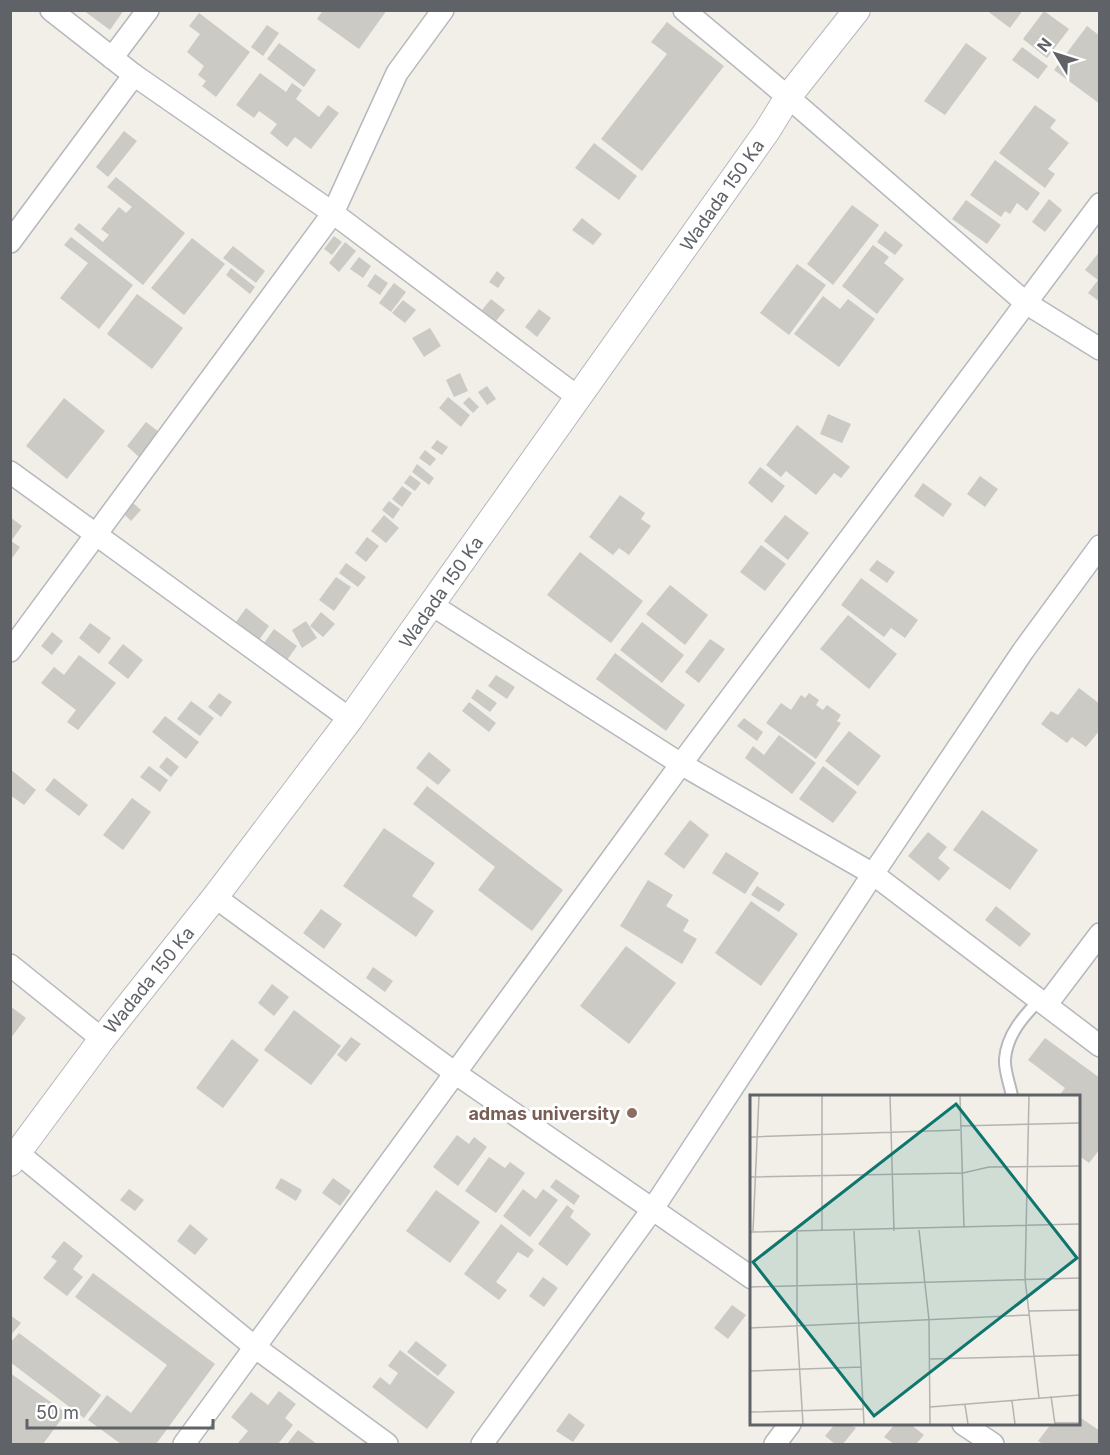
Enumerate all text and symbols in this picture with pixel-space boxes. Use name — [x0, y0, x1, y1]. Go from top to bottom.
north arrow — [1026, 24, 1086, 84]
text: N — [1033, 34, 1056, 56]
street label: Wadada 150 Ka — [676, 135, 768, 255]
street label: Wadada 150 Ka — [395, 532, 487, 652]
street label: Wadada 150 Ka — [100, 922, 198, 1038]
inset map — [750, 1095, 1080, 1425]
place label: admas university — [468, 1103, 620, 1124]
marker: admas university — [625, 1106, 639, 1120]
scale bar — [27, 1392, 213, 1430]
text: 50 m — [36, 1402, 79, 1423]

